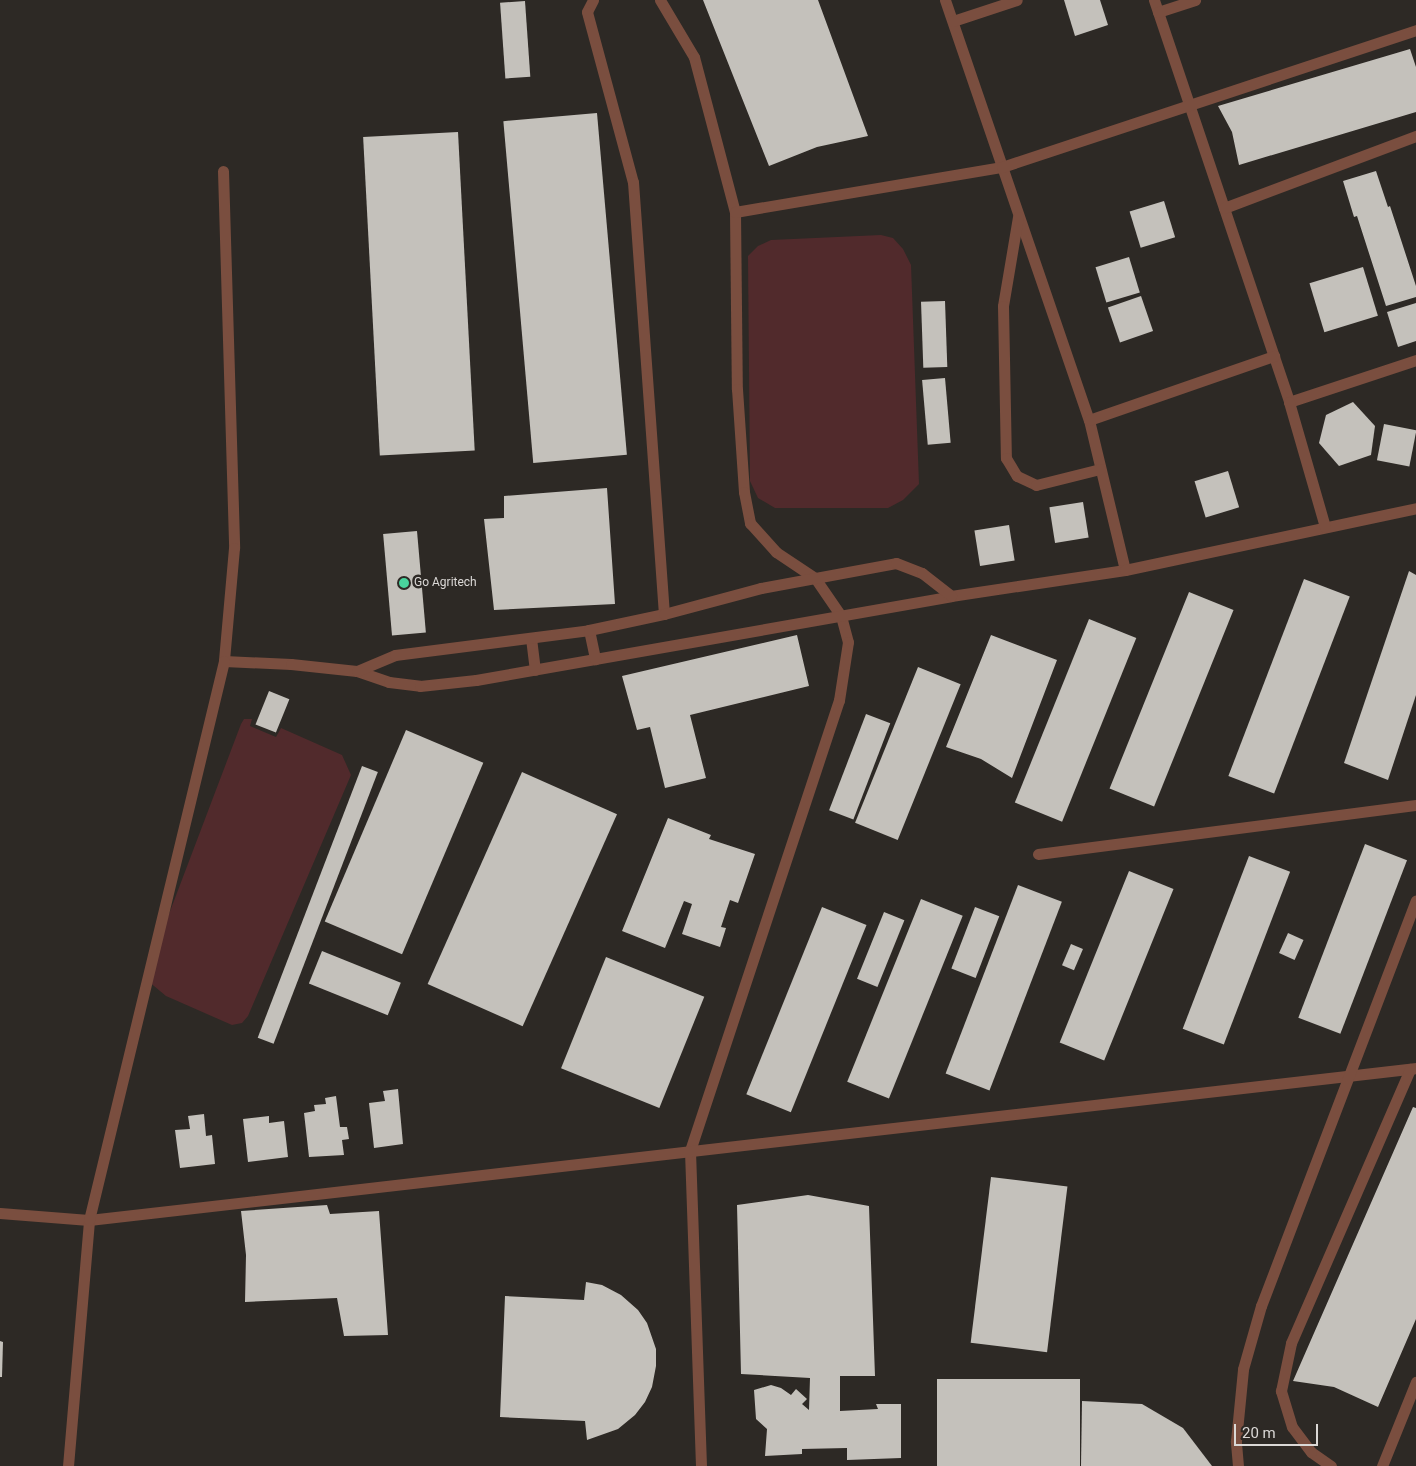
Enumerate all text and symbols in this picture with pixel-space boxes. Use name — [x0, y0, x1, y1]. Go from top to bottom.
place label: Go Agritech — [414, 576, 477, 590]
marker: Go Agritech — [398, 577, 410, 589]
scale bar — [1236, 1414, 1320, 1446]
text: 20 m — [1242, 1424, 1276, 1442]

